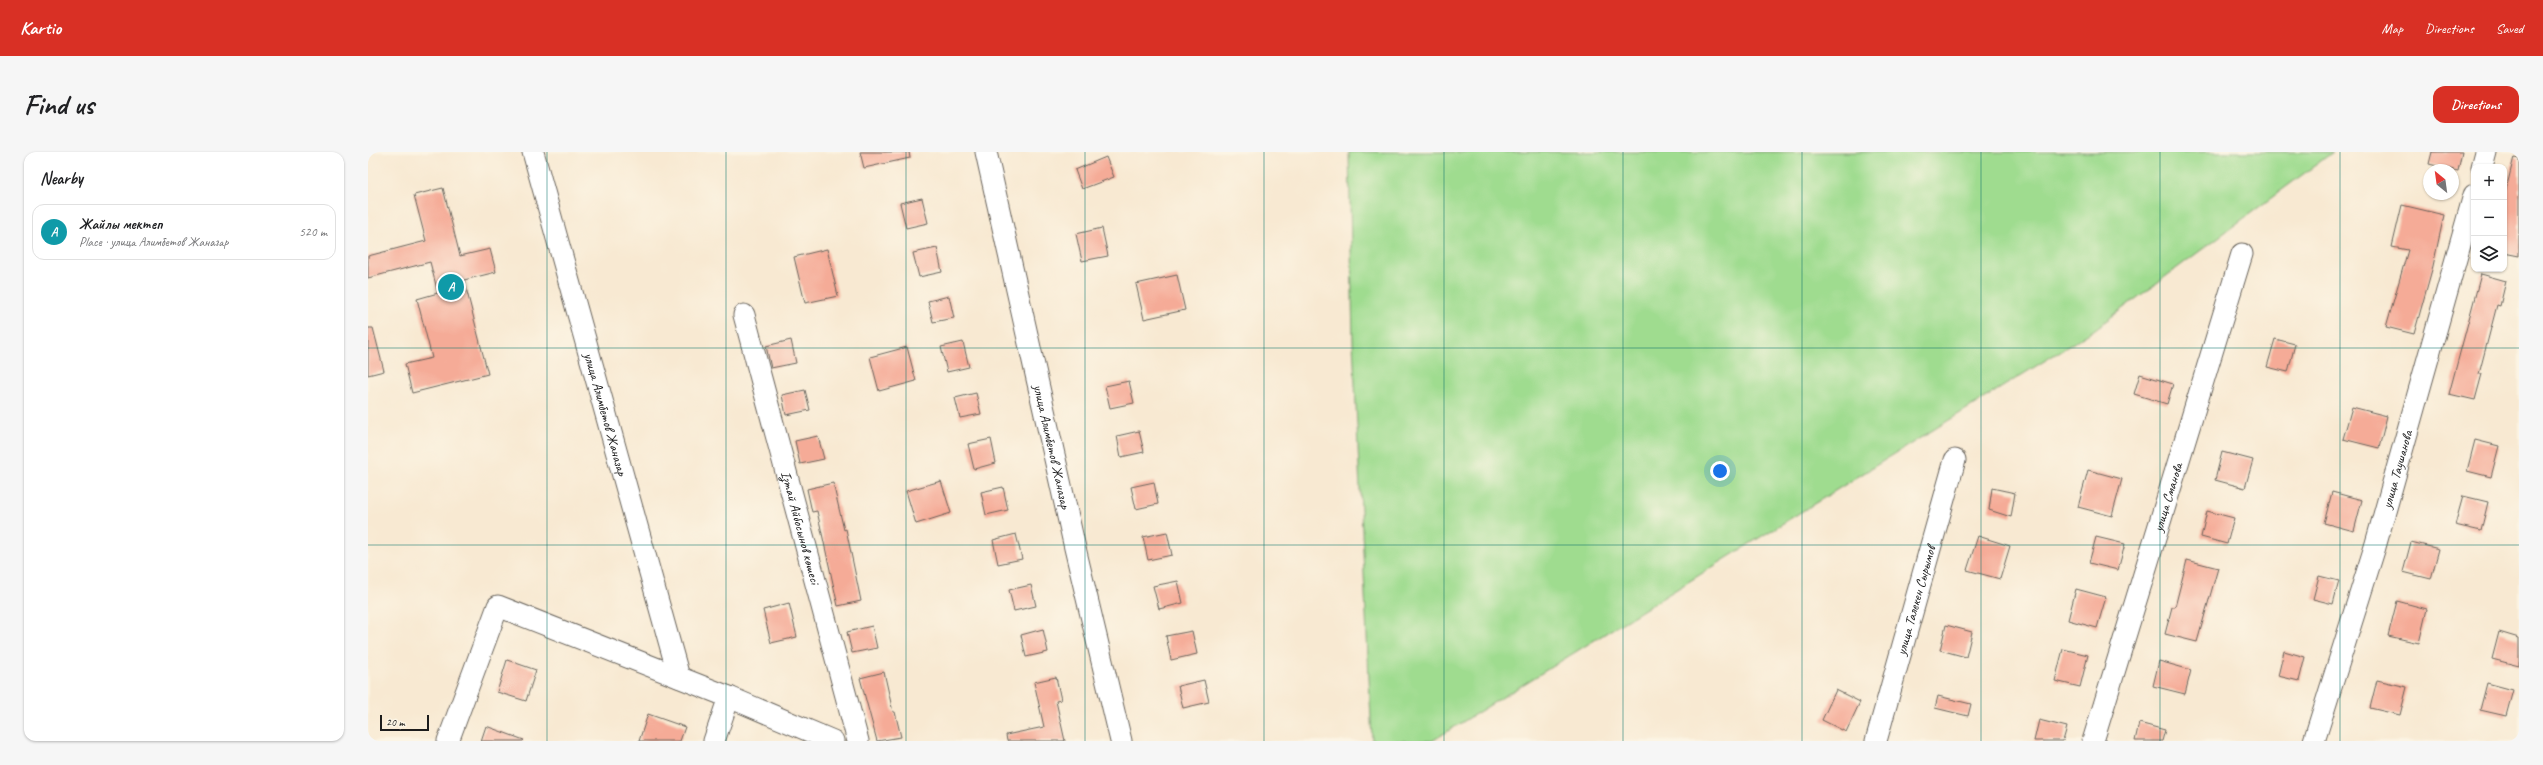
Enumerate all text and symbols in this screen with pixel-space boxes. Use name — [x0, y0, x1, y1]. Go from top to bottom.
text: Kartio — [20, 16, 61, 40]
text: Map — [2382, 20, 2403, 37]
text: Directions — [2425, 20, 2474, 37]
text: Saved — [2496, 20, 2523, 37]
button: Directions — [2433, 86, 2519, 123]
text: Find us — [24, 87, 94, 122]
north arrow — [2423, 164, 2459, 200]
map controls — [2471, 164, 2507, 272]
button: + — [2471, 164, 2507, 200]
text: Nearby — [40, 168, 83, 189]
button: − — [2471, 200, 2507, 236]
text: Жайлы мектеп — [79, 215, 163, 234]
text: A — [51, 224, 57, 240]
text: 520 m — [299, 224, 327, 240]
text: Place · улица Алимбетов Жаназар — [79, 234, 228, 250]
button: layers — [2471, 236, 2507, 272]
pin: A — [438, 272, 464, 302]
street label: улица Алимбетов Жаназар — [580, 350, 631, 478]
street label: улица Алимбетов Жаназар — [1029, 382, 1074, 511]
street label: улица Таушанова — [2378, 427, 2417, 511]
street label: улица Сманова — [2149, 460, 2187, 535]
your location — [1710, 461, 1730, 481]
street label: Ізтай Айбосынов көшесі — [777, 469, 824, 588]
street label: улица Талекен Сырымов — [1892, 541, 1940, 658]
scale bar — [380, 713, 429, 732]
text: 20 m — [386, 715, 405, 729]

